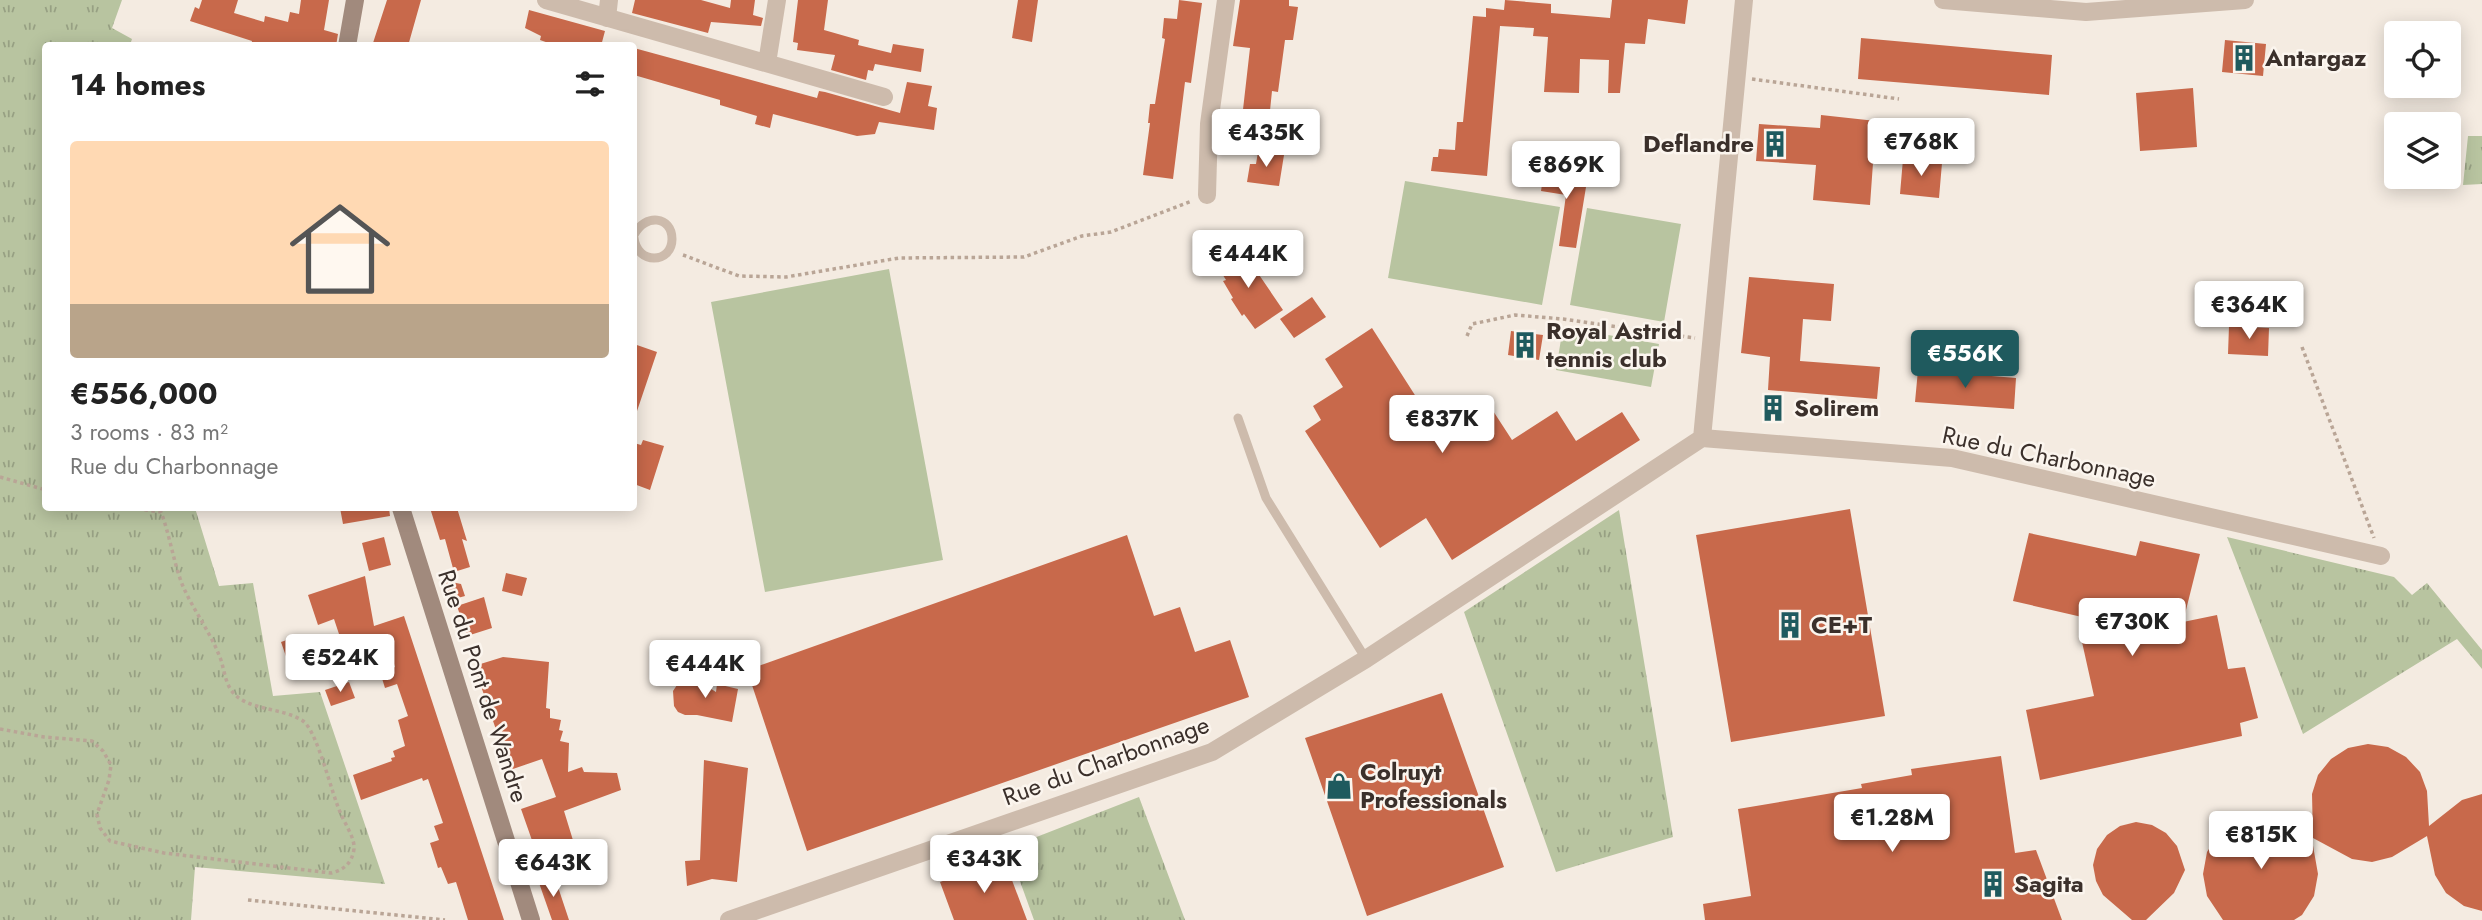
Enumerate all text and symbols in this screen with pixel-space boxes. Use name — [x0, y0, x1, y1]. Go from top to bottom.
map controls — [2384, 21, 2461, 189]
button: locate — [2384, 21, 2461, 98]
place label: Antargaz — [2264, 40, 2367, 75]
building icon: Antargaz — [2229, 43, 2259, 73]
text: 14 homes — [70, 63, 205, 106]
icon: filters — [571, 65, 609, 103]
pin: €435K — [1217, 110, 1315, 169]
button: layers — [2384, 112, 2461, 189]
text: €435K — [1228, 115, 1304, 149]
pin: €768K — [1872, 118, 1970, 178]
text: €768K — [1884, 124, 1958, 158]
place label: Deflandre — [1643, 126, 1754, 161]
building icon: Deflandre — [1760, 129, 1790, 159]
pin: €869K — [1517, 142, 1615, 201]
text: €869K — [1528, 147, 1604, 181]
icon: home — [277, 186, 403, 312]
pin: €444K — [1199, 230, 1297, 290]
text: €444K — [1208, 236, 1288, 270]
pin: €364K — [2200, 282, 2298, 341]
text: €364K — [2211, 287, 2287, 321]
place label: Royal Astrid tennis club — [1546, 313, 1682, 376]
building icon: Royal Astrid tennis club — [1510, 330, 1540, 360]
pin: €556K — [1916, 330, 2014, 390]
text: €556K — [1927, 336, 2003, 370]
text: €556,000 — [70, 372, 218, 415]
place label: Solirem — [1794, 390, 1879, 425]
building icon: Solirem — [1758, 393, 1788, 423]
pin: €837K — [1393, 396, 1491, 455]
text: €837K — [1405, 401, 1479, 435]
text: 3 rooms · 83 m² — [70, 415, 228, 449]
street label: Rue du Charbonnage — [1939, 417, 2159, 496]
text: Rue du Charbonnage — [70, 449, 278, 483]
street label: Rue du Pont de Wandre — [429, 565, 538, 807]
pin: €730K — [2083, 598, 2181, 658]
text: €730K — [2095, 604, 2169, 638]
place label: CE+T — [1811, 607, 1872, 642]
building icon: CE+T — [1775, 610, 1805, 640]
pin: €524K — [291, 634, 389, 694]
text: €524K — [301, 640, 379, 674]
pin: €444K — [656, 640, 754, 700]
text: €444K — [665, 646, 745, 680]
street label: Rue du Charbonnage — [998, 707, 1214, 814]
place label: Colruyt Professionals — [1360, 754, 1507, 817]
shop icon: Colruyt Professionals — [1324, 771, 1354, 801]
pin: €1.28M — [1835, 794, 1949, 854]
text: €1.28M — [1850, 800, 1934, 834]
pin: €815K — [2212, 812, 2310, 871]
text: €815K — [2225, 817, 2297, 851]
pin: €343K — [935, 836, 1033, 895]
pin: €643K — [504, 839, 602, 899]
text: €343K — [946, 841, 1022, 875]
text: €643K — [515, 845, 591, 879]
place label: Sagita — [2014, 866, 2084, 901]
building icon: Sagita — [1978, 869, 2008, 899]

